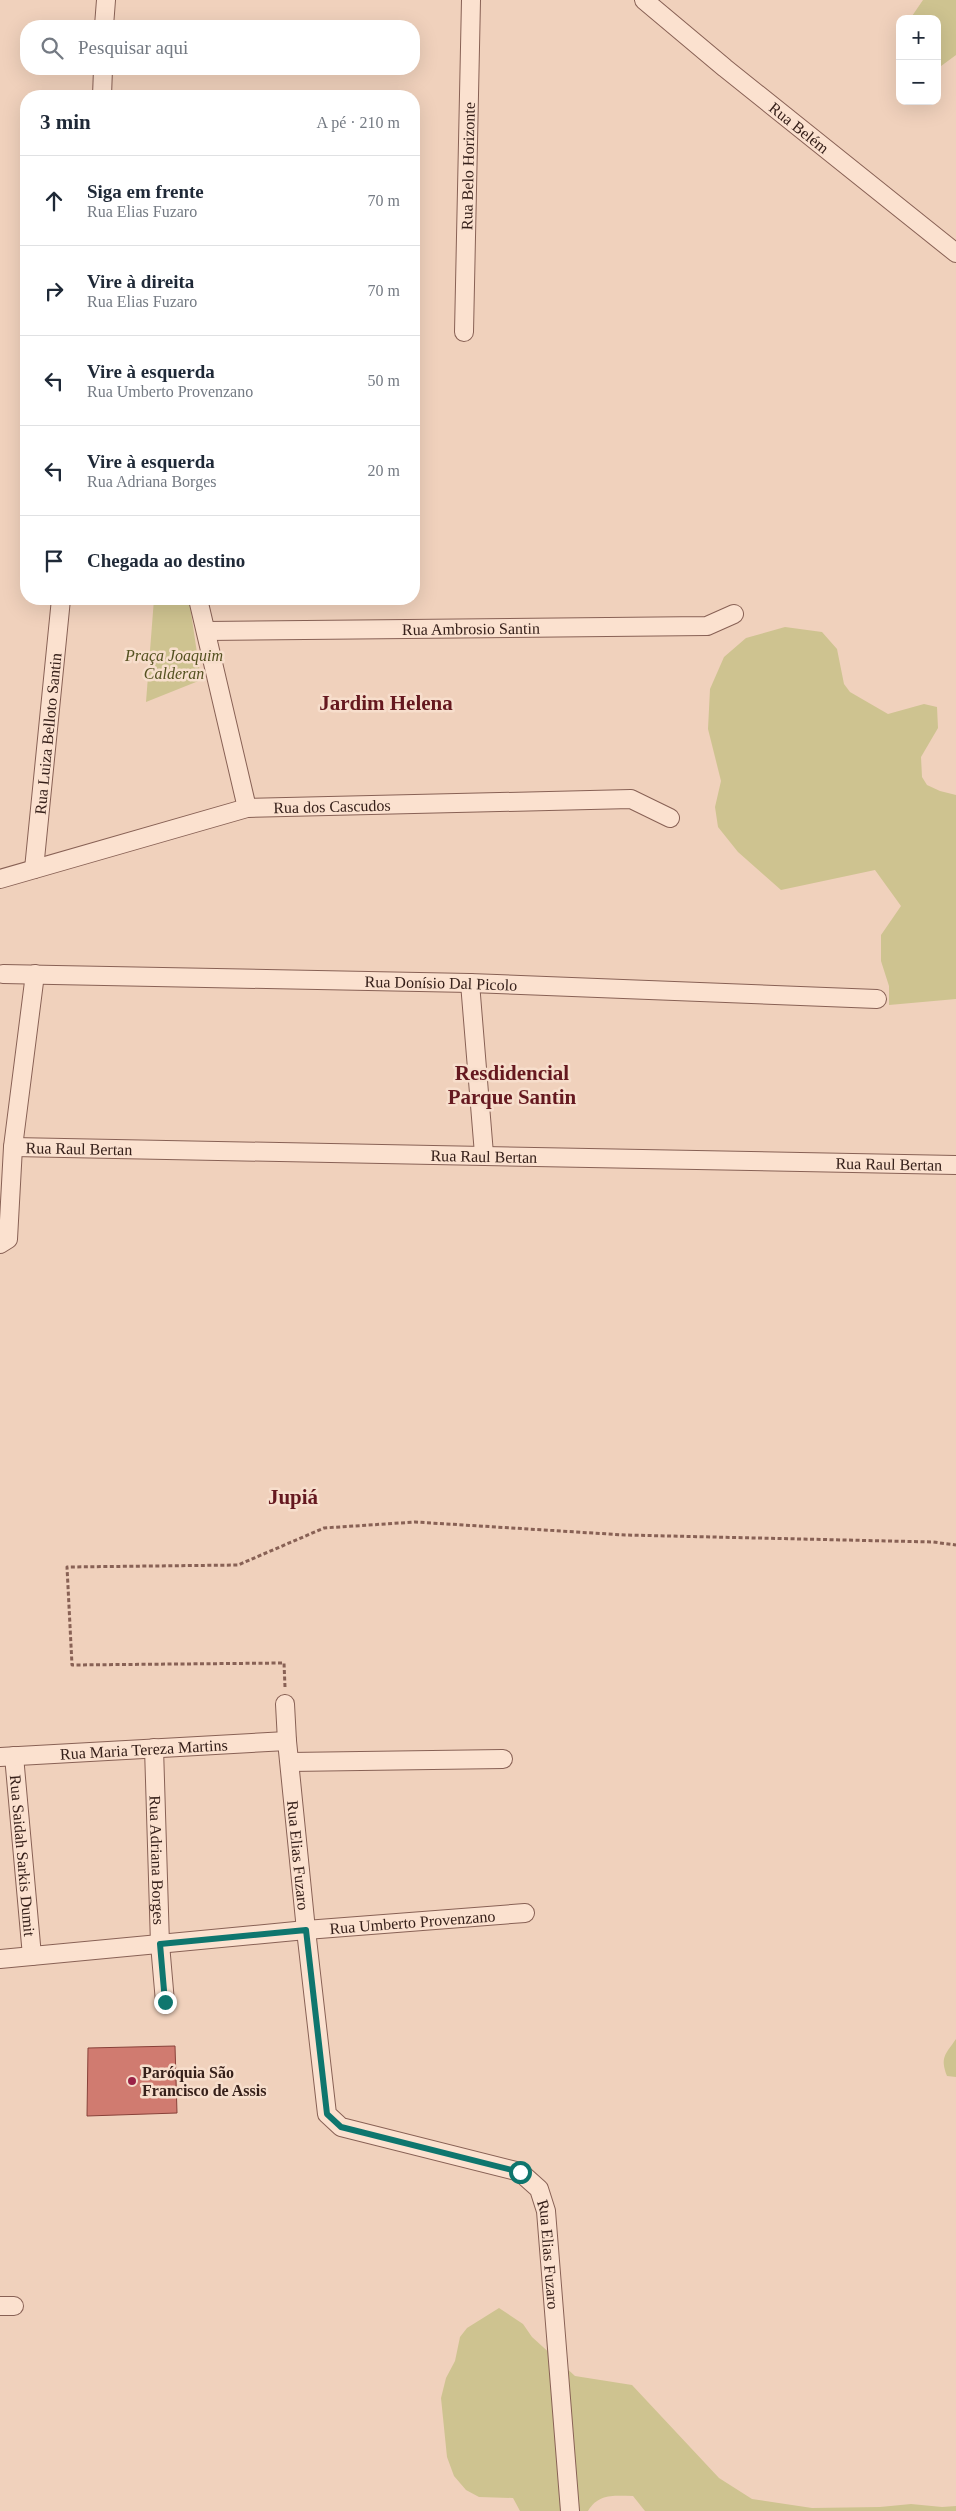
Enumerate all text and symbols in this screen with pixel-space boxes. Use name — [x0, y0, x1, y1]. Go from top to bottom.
map controls — [896, 15, 941, 105]
button: + — [896, 15, 941, 60]
search box — [20, 20, 420, 75]
icon: search — [38, 34, 66, 62]
text: Pesquisar aqui — [78, 37, 188, 58]
button: − — [896, 60, 941, 105]
street label: Rua Belém — [766, 99, 833, 157]
street label: Rua Belo Horizonte — [458, 102, 478, 230]
text: 3 min — [40, 110, 91, 134]
text: A pé · 210 m — [316, 114, 400, 131]
text: Siga em frente — [87, 181, 204, 202]
icon: ahead — [40, 187, 68, 215]
text: 70 m — [368, 192, 400, 209]
text: Rua Elias Fuzaro — [87, 203, 197, 220]
text: Vire à direita — [87, 271, 194, 292]
icon: right — [40, 277, 68, 305]
text: 70 m — [368, 282, 400, 299]
text: Rua Elias Fuzaro — [87, 293, 197, 310]
text: Vire à esquerda — [87, 361, 215, 382]
icon: left — [40, 367, 68, 395]
text: 50 m — [368, 372, 400, 389]
text: Rua Umberto Provenzano — [87, 383, 253, 400]
text: Vire à esquerda — [87, 451, 215, 472]
icon: left — [40, 457, 68, 485]
text: 20 m — [368, 462, 400, 479]
text: Rua Adriana Borges — [87, 473, 216, 490]
icon: arrive — [40, 547, 68, 575]
text: Chegada ao destino — [87, 550, 245, 571]
street label: Rua Ambrosio Santin — [402, 620, 540, 638]
park label: Praça Joaquim Calderan — [124, 647, 223, 682]
street label: Rua Luiza Belloto Santin — [31, 652, 65, 815]
district label: Jardim Helena — [319, 691, 453, 715]
street label: Rua dos Cascudos — [273, 797, 391, 816]
street label: Rua Donísio Dal Picolo — [364, 973, 517, 994]
district label: Resdidencial Parque Santin — [448, 1061, 577, 1109]
street label: Rua Raul Bertan — [25, 1139, 132, 1158]
street label: Rua Raul Bertan — [430, 1147, 537, 1166]
street label: Rua Raul Bertan — [835, 1155, 942, 1174]
district label: Jupiá — [268, 1485, 319, 1509]
street label: Rua Maria Tereza Martins — [59, 1736, 228, 1763]
street label: Rua Saidah Sarkis Dumit — [7, 1774, 38, 1938]
street label: Rua Adriana Borges — [146, 1795, 167, 1925]
street label: Rua Elias Fuzaro — [284, 1800, 312, 1911]
street label: Rua Umberto Provenzano — [329, 1907, 496, 1937]
route end — [154, 1991, 177, 2014]
place label: Paróquia São Francisco de Assis — [142, 2064, 266, 2099]
marker: Paróquia São Francisco de Assis — [126, 2075, 138, 2087]
route start — [509, 2161, 532, 2184]
street label: Rua Elias Fuzaro — [534, 2198, 562, 2310]

